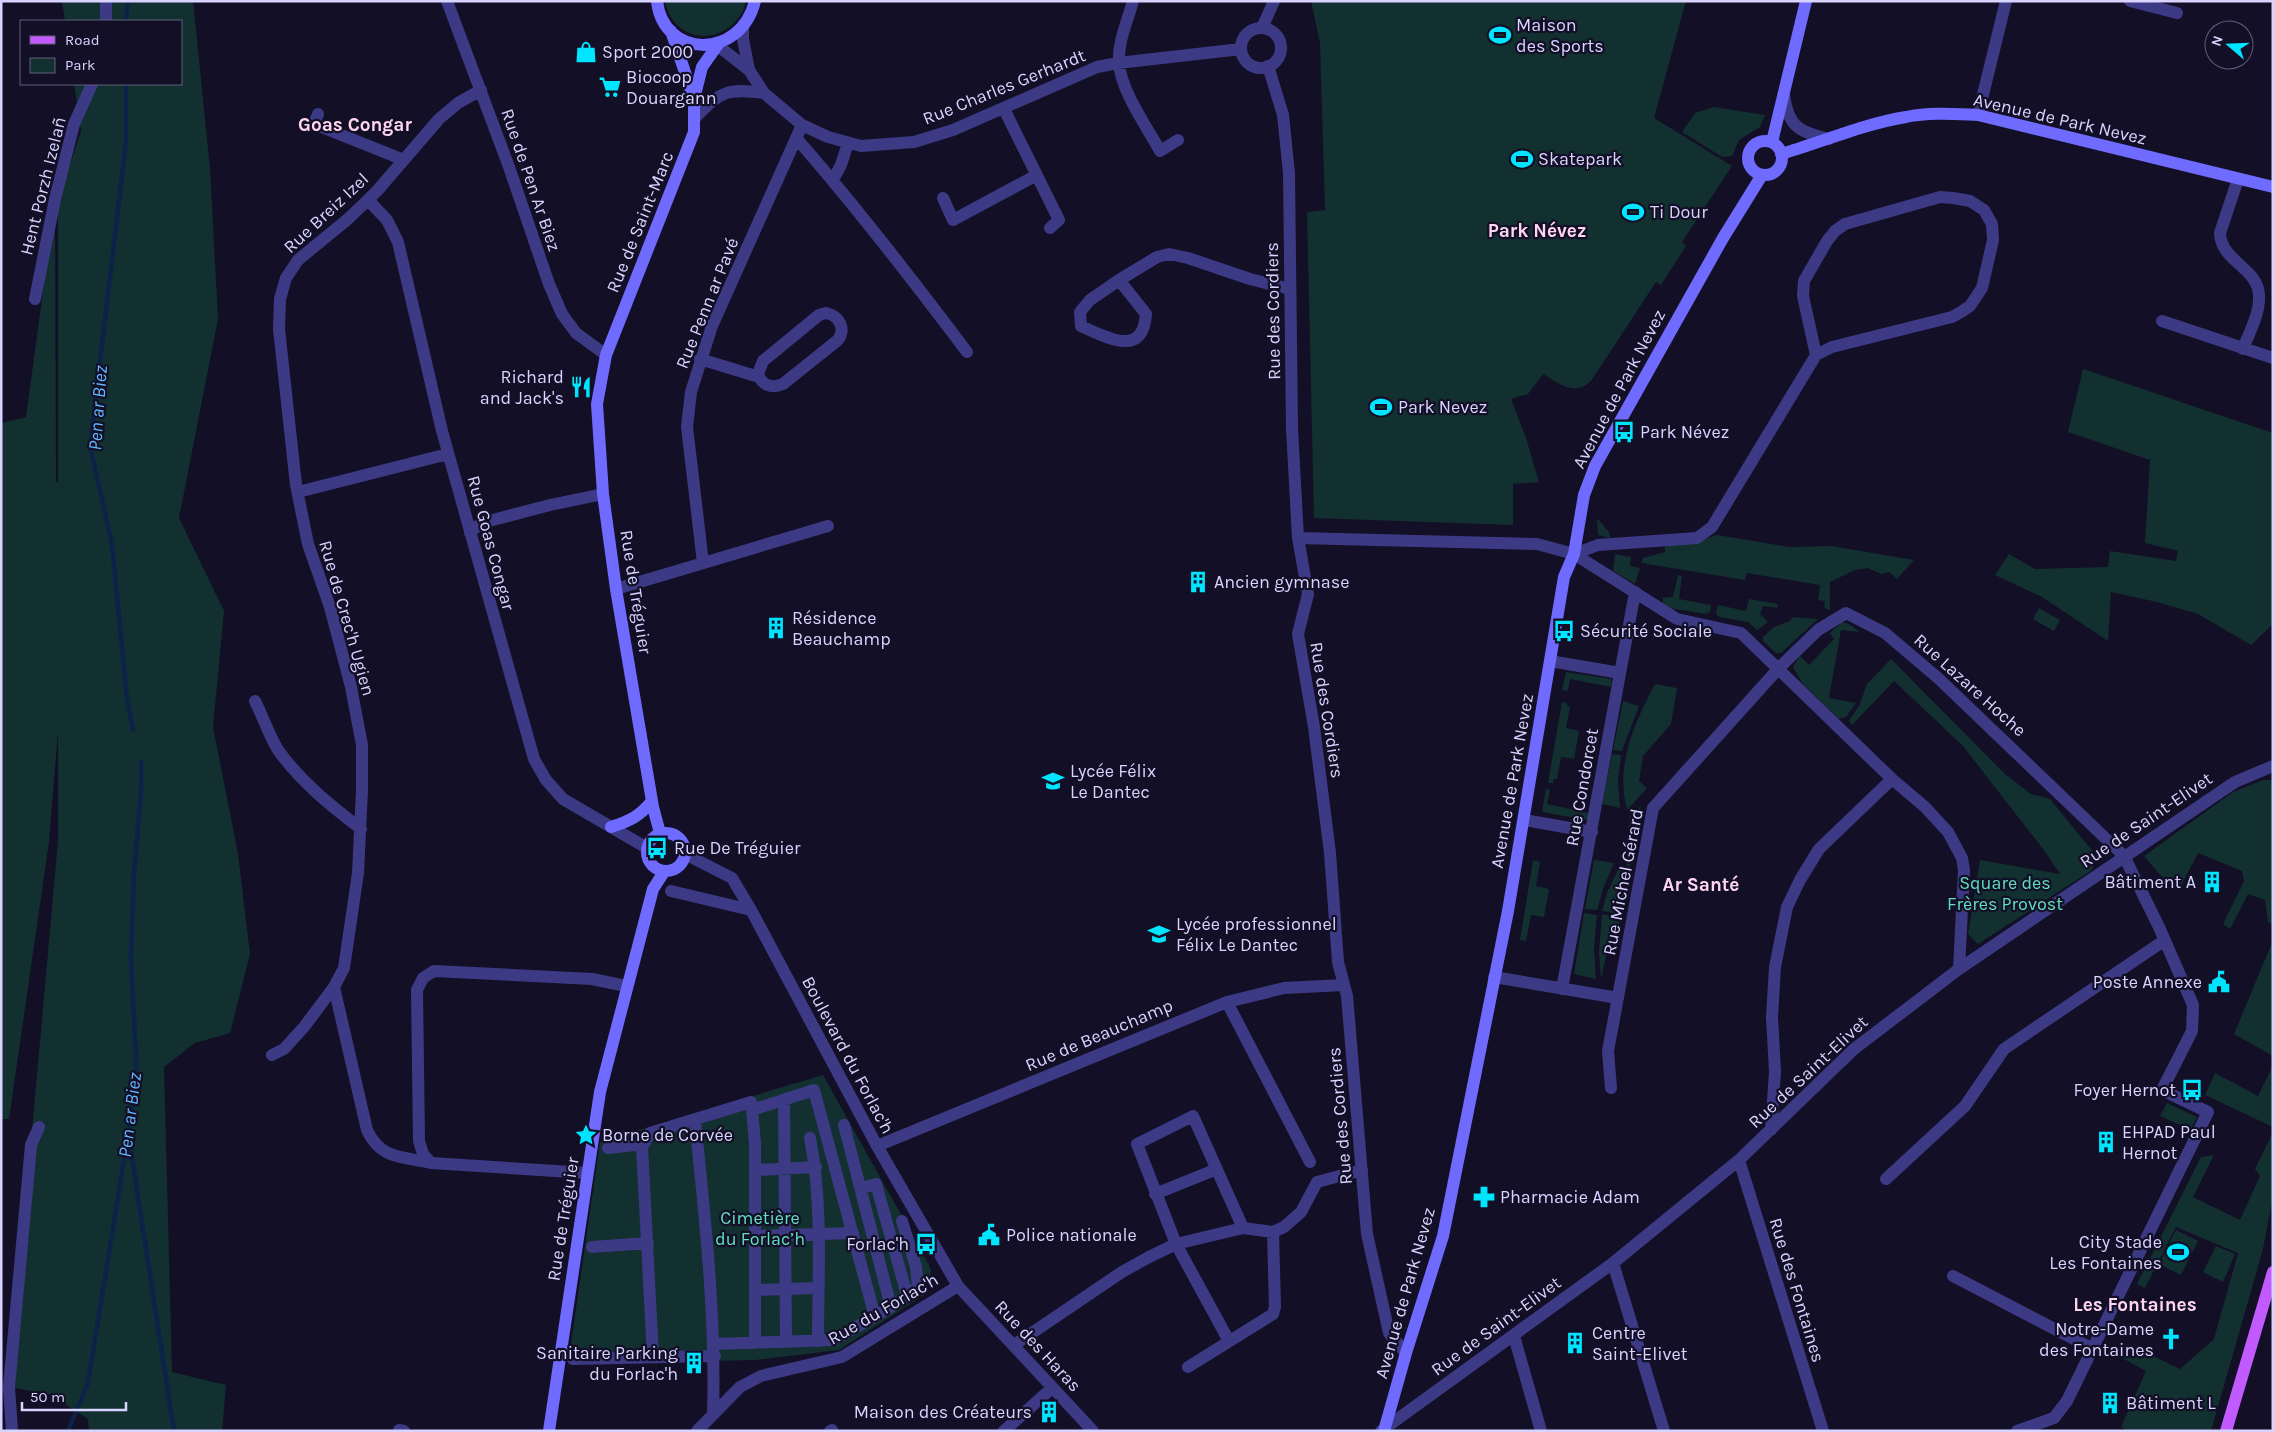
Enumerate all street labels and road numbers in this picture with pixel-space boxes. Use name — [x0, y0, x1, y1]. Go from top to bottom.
street label: Rue Charles Gerhardt — [919, 44, 1089, 130]
street label: Avenue de Park Nevez — [1971, 88, 2149, 150]
street label: Rue de Pen Ar Biez — [496, 106, 566, 254]
street label: Hent Porzh Izelañ — [15, 115, 71, 257]
street label: Rue de Saint-Marc — [602, 148, 678, 296]
street label: Rue Breiz Izel — [279, 168, 373, 258]
street label: Rue Penn ar Pavé — [671, 234, 743, 372]
street label: Rue des Cordiers — [1261, 242, 1285, 380]
street label: Avenue de Park Nevez — [1568, 306, 1670, 472]
street label: Rue Goas Congar — [462, 473, 520, 613]
street label: Rue de Tréguier — [615, 528, 657, 656]
street label: Rue de Crec'h Ugien — [314, 538, 380, 698]
street label: Rue Lazare Hoche — [1909, 629, 2031, 741]
street label: Rue des Cordiers — [1305, 640, 1349, 780]
street label: Avenue de Park Nevez — [1486, 692, 1538, 870]
street label: Rue Condorcet — [1561, 726, 1603, 848]
street label: Rue de Saint-Elivet — [2075, 767, 2217, 873]
street label: Rue Michel Gérard — [1598, 807, 1648, 957]
street label: Boulevard du Forlac'h — [797, 972, 899, 1138]
street label: Rue de Beauchamp — [1022, 994, 1176, 1076]
street label: Rue de Saint-Elivet — [1744, 1011, 1872, 1133]
street label: Rue des Cordiers — [1323, 1046, 1357, 1186]
street label: Rue de Tréguier — [542, 1155, 584, 1283]
street label: Avenue de Park Nevez — [1370, 1205, 1440, 1381]
street label: Rue des Fontaines — [1765, 1215, 1829, 1365]
street label: Rue du Forlac'h — [824, 1268, 942, 1350]
street label: Rue de Saint-Elivet — [1427, 1271, 1565, 1381]
street label: Rue des Haras — [990, 1296, 1086, 1396]

